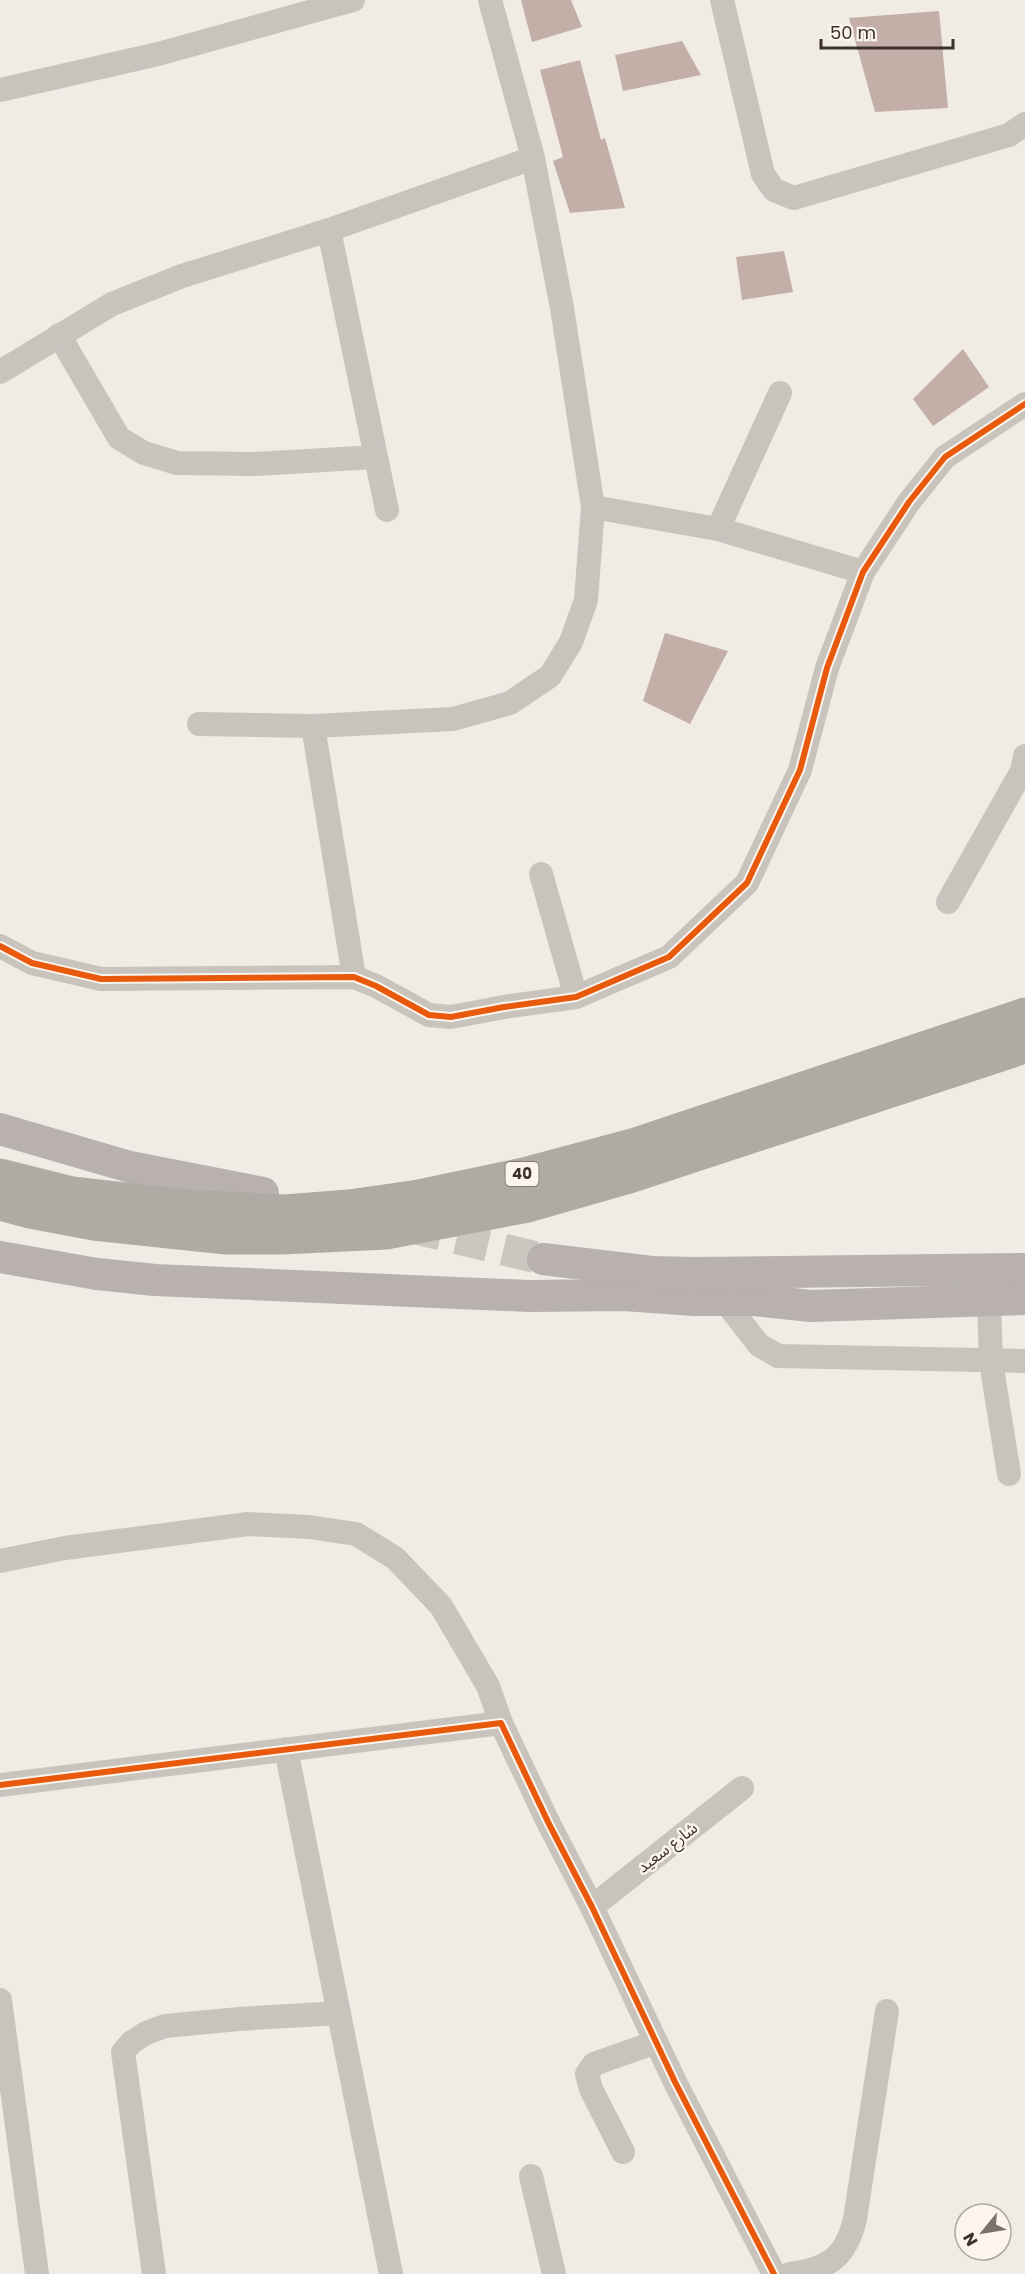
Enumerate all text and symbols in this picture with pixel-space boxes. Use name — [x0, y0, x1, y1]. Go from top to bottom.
scale bar — [821, 12, 953, 50]
text: 50 m — [830, 20, 876, 45]
road number: 40 — [506, 1162, 538, 1186]
street label: شارع سعيد — [632, 1817, 703, 1879]
north arrow — [953, 2202, 1013, 2262]
text: N — [957, 2228, 983, 2250]

